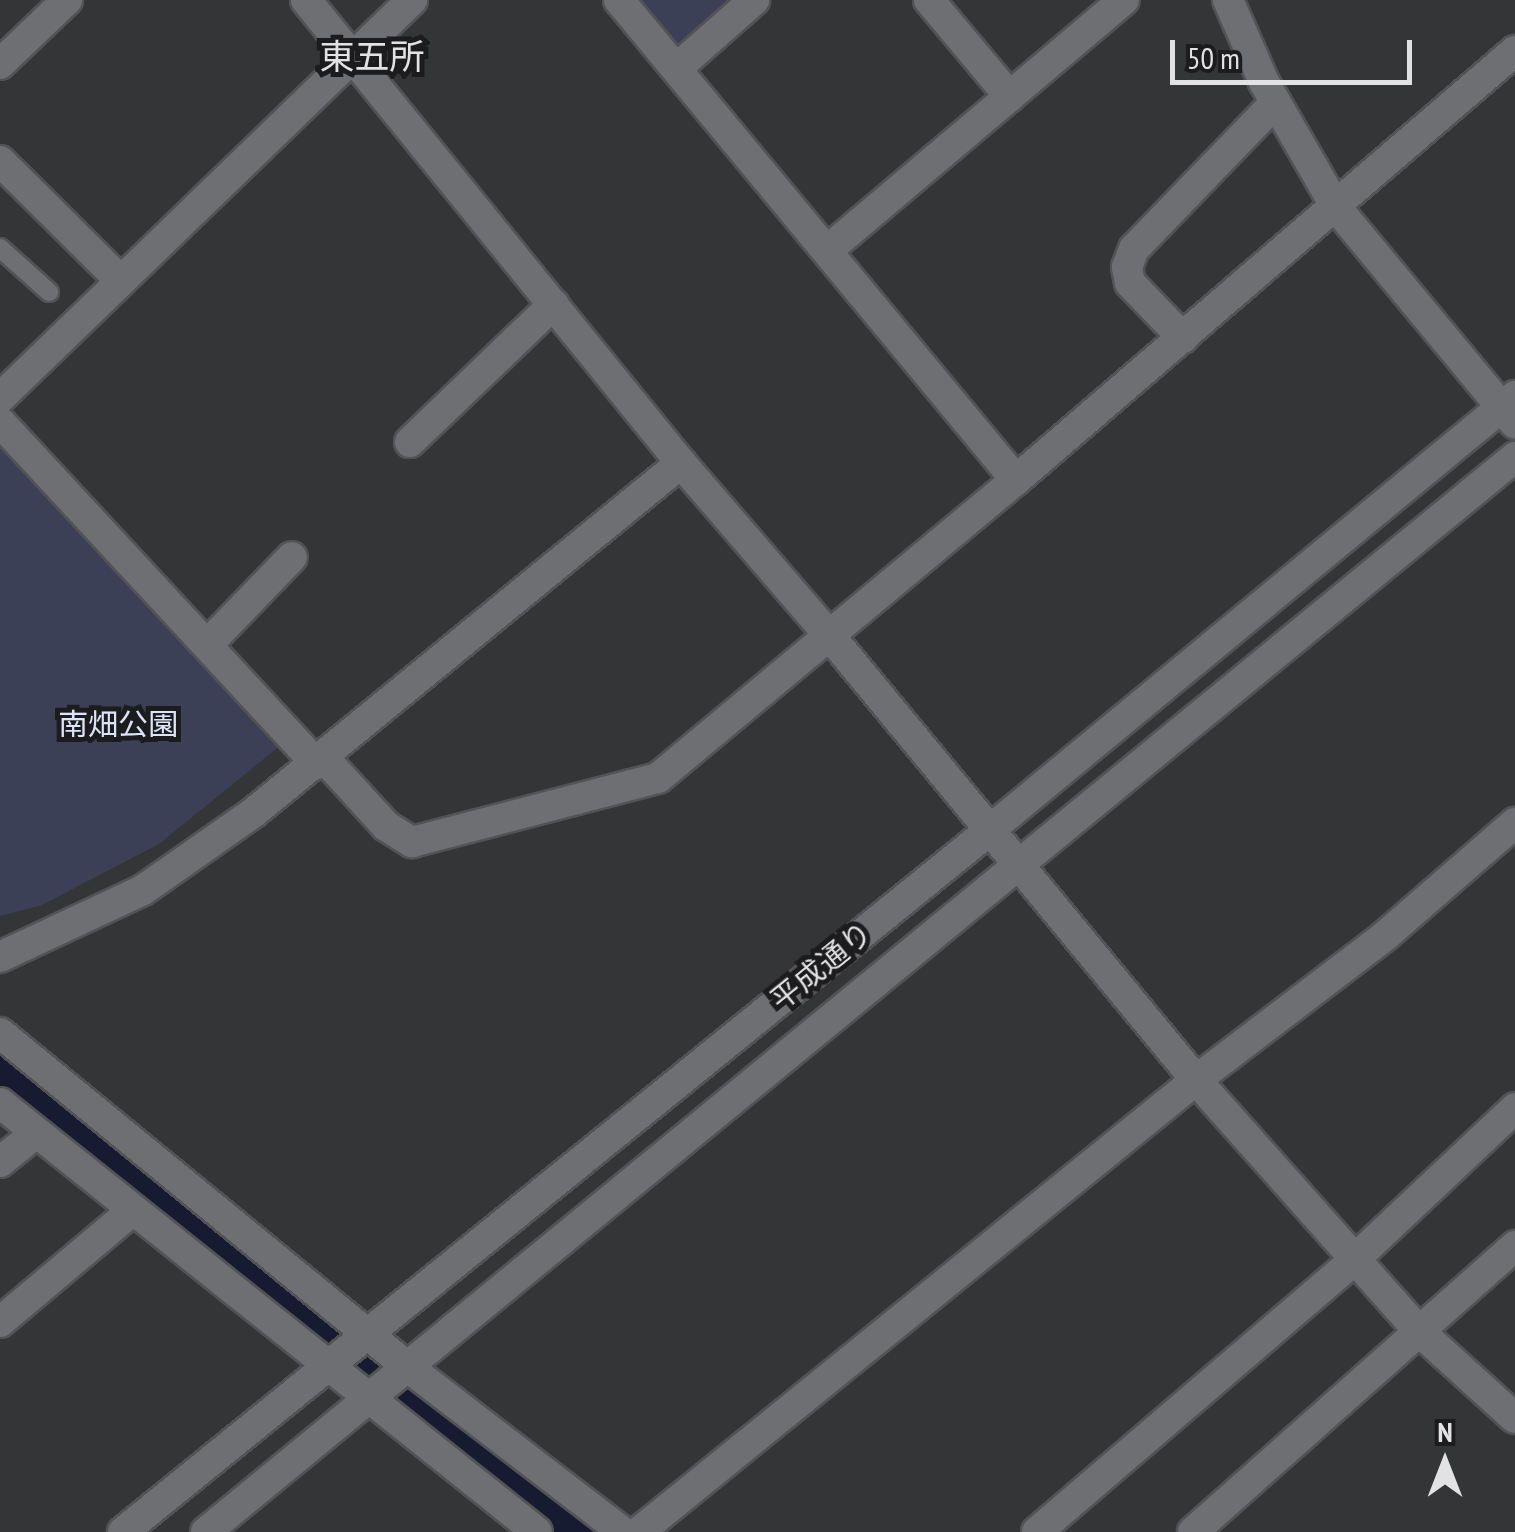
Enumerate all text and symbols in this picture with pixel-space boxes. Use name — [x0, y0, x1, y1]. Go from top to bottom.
scale bar — [1175, 20, 1418, 82]
district label: 東五所 — [320, 35, 424, 77]
text: 50 m — [1187, 38, 1240, 77]
park label: 南畑公園 — [58, 706, 178, 742]
street label: 平成通り — [763, 914, 879, 1018]
north arrow — [1395, 1412, 1495, 1512]
text: N — [1437, 1413, 1453, 1450]

